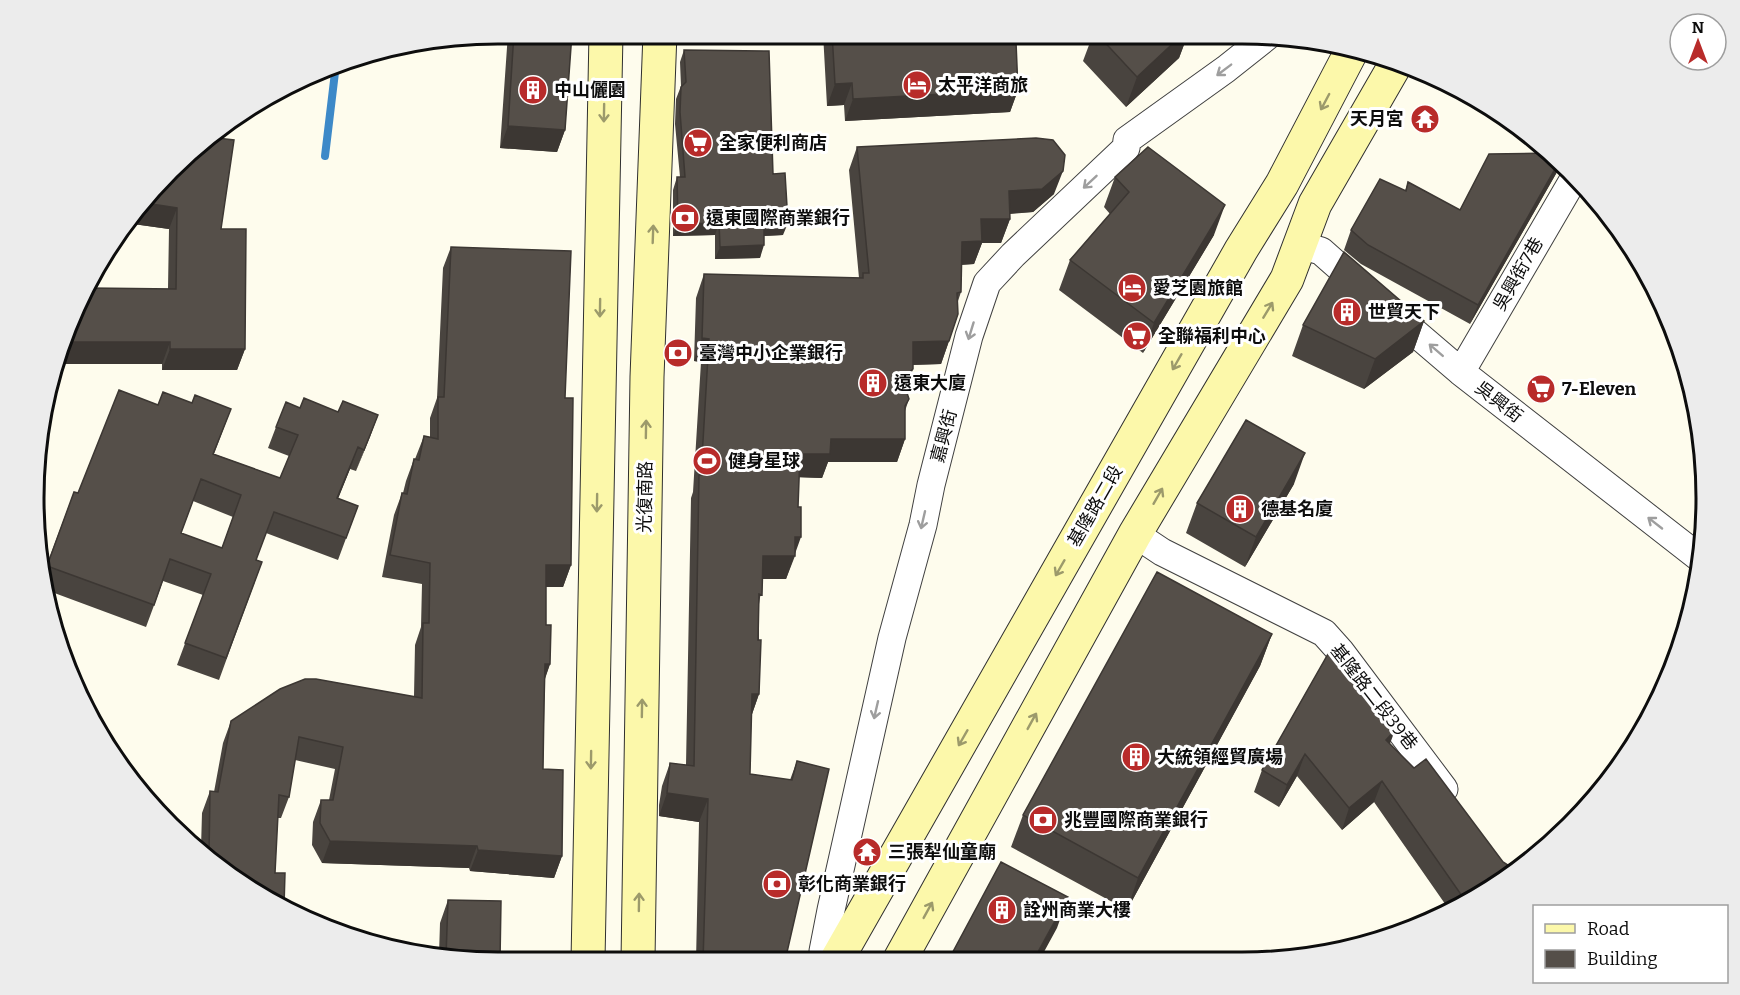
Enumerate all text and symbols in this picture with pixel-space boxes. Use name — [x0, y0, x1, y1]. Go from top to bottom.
north arrow — [1668, 12, 1728, 72]
text: N — [1692, 18, 1704, 37]
one-way arrow — [1216, 64, 1232, 76]
hotel icon: 太平洋商旅 — [901, 69, 933, 101]
building icon: 中山儷園 — [517, 74, 549, 106]
place label: 太平洋商旅 — [938, 74, 1028, 96]
place label: 中山儷園 — [554, 79, 626, 101]
one-way arrow — [1319, 92, 1330, 110]
one-way arrow — [598, 102, 610, 122]
temple icon: 天月宮 — [1409, 103, 1441, 135]
place label: 天月宮 — [1350, 108, 1404, 130]
supermarket icon: 全家便利商店 — [682, 127, 714, 159]
place label: 全家便利商店 — [719, 132, 827, 154]
one-way arrow — [1082, 175, 1097, 190]
bank icon: 遠東國際商業銀行 — [669, 202, 701, 234]
place label: 遠東國際商業銀行 — [706, 207, 850, 229]
one-way arrow — [647, 224, 658, 244]
street label: 吳興街7巷 — [1488, 233, 1548, 315]
hotel icon: 愛芝園旅館 — [1116, 272, 1148, 304]
place label: 愛芝園旅館 — [1153, 277, 1243, 299]
building icon: 世貿天下 — [1331, 296, 1363, 328]
one-way arrow — [595, 297, 606, 317]
place label: 世貿天下 — [1368, 301, 1440, 323]
one-way arrow — [1263, 302, 1275, 319]
supermarket icon: 全聯福利中心 — [1121, 320, 1153, 352]
one-way arrow — [965, 321, 976, 340]
place label: 全聯福利中心 — [1158, 325, 1266, 347]
bank icon: 臺灣中小企業銀行 — [662, 337, 694, 369]
place label: 臺灣中小企業銀行 — [699, 342, 843, 364]
one-way arrow — [1428, 344, 1444, 357]
one-way arrow — [1171, 353, 1183, 370]
building icon: 遠東大廈 — [857, 367, 889, 399]
place label: 遠東大廈 — [894, 372, 966, 394]
supermarket icon: 7-Eleven — [1525, 373, 1557, 405]
street label: 吳興街 — [1471, 377, 1527, 427]
place label: 7-Eleven — [1562, 378, 1637, 400]
street label: 嘉興街 — [926, 407, 962, 465]
one-way arrow — [640, 419, 652, 439]
sports icon: 健身星球 — [691, 445, 723, 477]
place label: 健身星球 — [728, 450, 800, 472]
street label: 光復南路 — [633, 461, 657, 533]
street label: 基隆路二段 — [1063, 462, 1127, 550]
one-way arrow — [1152, 488, 1164, 505]
one-way arrow — [591, 492, 602, 512]
building icon: 德基名廈 — [1224, 493, 1256, 525]
place label: 德基名廈 — [1261, 498, 1333, 520]
one-way arrow — [917, 511, 929, 530]
one-way arrow — [1647, 517, 1663, 530]
one-way arrow — [1054, 559, 1066, 576]
street label: 基隆路二段39巷 — [1326, 639, 1422, 755]
one-way arrow — [636, 698, 648, 718]
one-way arrow — [870, 699, 881, 719]
one-way arrow — [1026, 713, 1038, 730]
one-way arrow — [957, 729, 969, 746]
building icon: 大統領經貿廣場 — [1120, 741, 1152, 773]
place label: 大統領經貿廣場 — [1157, 746, 1283, 768]
one-way arrow — [586, 750, 597, 770]
bank icon: 兆豐國際商業銀行 — [1027, 804, 1059, 836]
place label: 兆豐國際商業銀行 — [1064, 809, 1208, 831]
temple icon: 三張犁仙童廟 — [851, 836, 883, 868]
place label: 三張犁仙童廟 — [888, 841, 996, 863]
bank icon: 彰化商業銀行 — [761, 868, 793, 900]
place label: 彰化商業銀行 — [798, 873, 906, 895]
one-way arrow — [633, 893, 645, 913]
building icon: 詮州商業大樓 — [986, 894, 1018, 926]
place label: 詮州商業大樓 — [1023, 899, 1131, 921]
one-way arrow — [922, 902, 934, 919]
legend — [1533, 905, 1728, 983]
text: Road — [1587, 918, 1630, 940]
text: Building — [1587, 948, 1658, 970]

